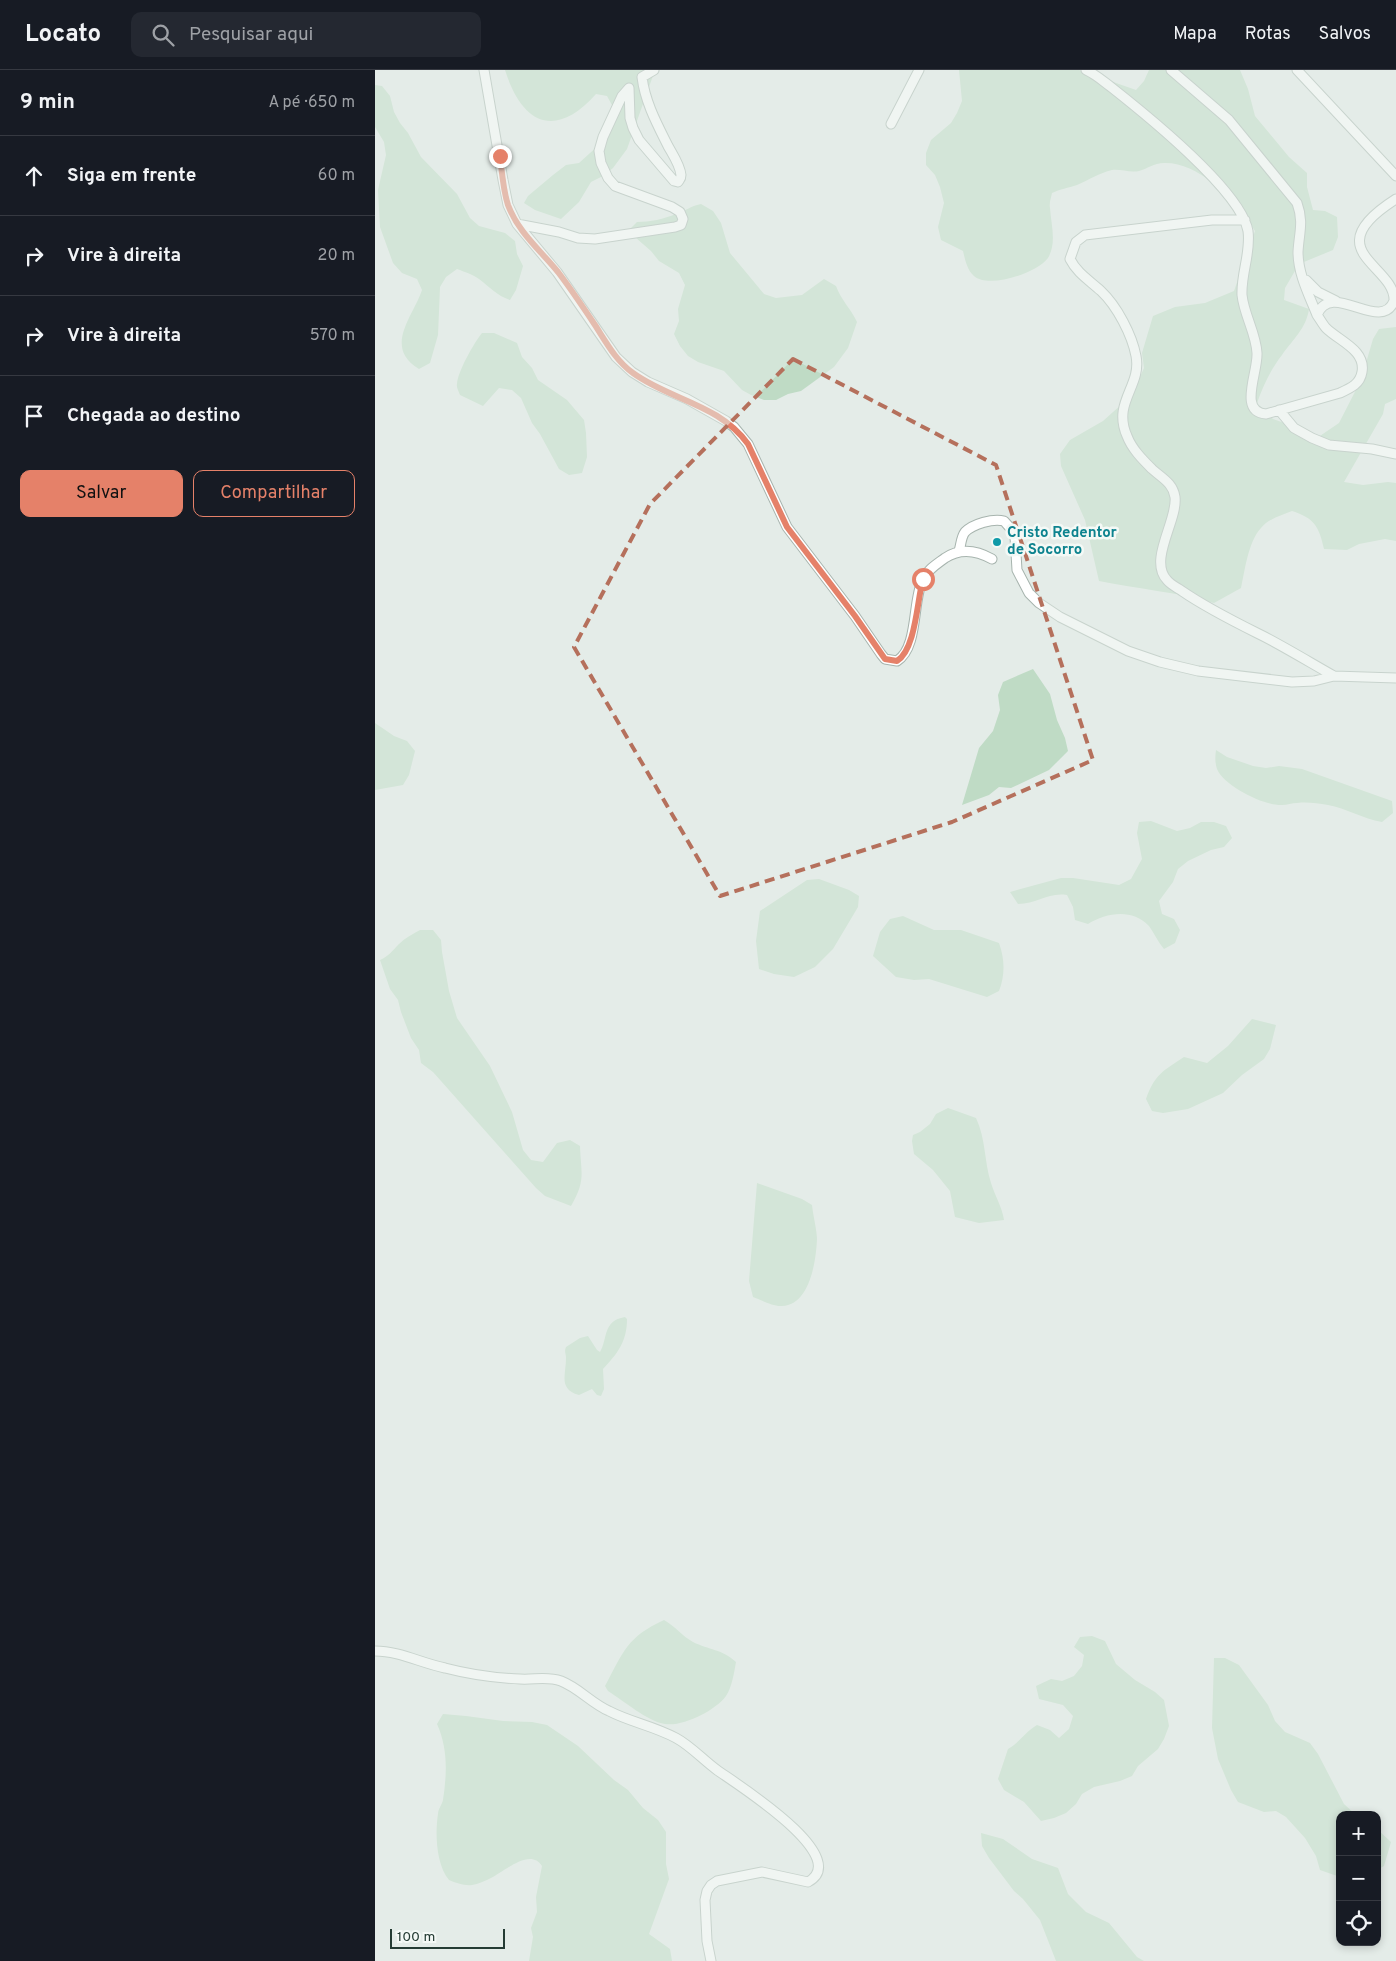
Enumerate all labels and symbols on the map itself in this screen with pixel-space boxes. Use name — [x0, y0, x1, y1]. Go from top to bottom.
route end — [489, 145, 512, 168]
place label: Cristo Redentor de Socorro — [1007, 524, 1118, 560]
marker: Cristo Redentor de Socorro — [991, 536, 1003, 548]
route start — [912, 568, 935, 591]
scale bar — [390, 1926, 505, 1949]

